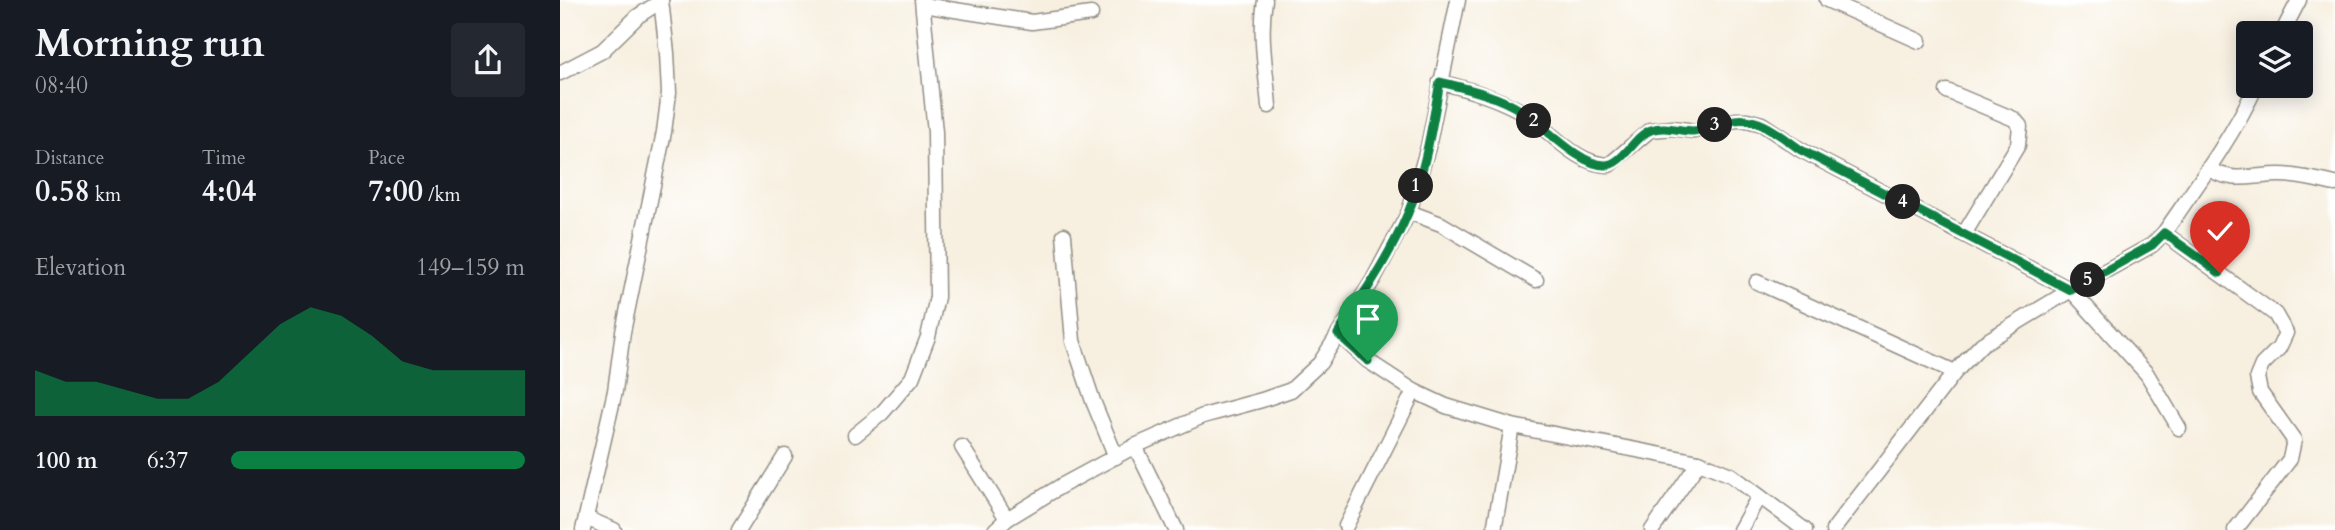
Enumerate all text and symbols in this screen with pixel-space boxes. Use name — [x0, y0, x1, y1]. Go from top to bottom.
text: Morning run — [35, 18, 265, 70]
map controls — [2236, 21, 2313, 98]
button: layers — [2236, 21, 2313, 98]
button: share — [451, 23, 525, 97]
text: 08:40 — [35, 70, 88, 101]
pin: 2 — [1516, 104, 1552, 138]
text: 2 — [1529, 107, 1538, 133]
pin: 3 — [1698, 108, 1732, 142]
text: 3 — [1710, 111, 1719, 137]
text: Distance — [35, 145, 104, 171]
text: Time — [202, 145, 246, 171]
text: Pace — [368, 145, 405, 171]
pin: 1 — [1398, 168, 1434, 204]
text: 0.58 — [35, 171, 90, 212]
text: 4:04 — [202, 171, 256, 212]
text: 7:00 — [368, 171, 423, 212]
text: 1 — [1411, 172, 1420, 198]
text: km — [90, 182, 121, 208]
text: /km — [423, 182, 461, 208]
pin: 4 — [1886, 184, 1920, 220]
text: 4 — [1898, 188, 1907, 214]
pin — [2190, 201, 2250, 273]
icon: check — [2201, 212, 2239, 250]
text: Elevation — [35, 252, 126, 283]
text: 149–159 m — [416, 252, 525, 283]
pin: 5 — [2070, 262, 2106, 298]
text: 5 — [2083, 266, 2092, 292]
pin — [1338, 289, 1398, 361]
icon: arrive — [1349, 300, 1387, 338]
text: 100 m — [35, 445, 98, 476]
text: 6:37 — [147, 445, 188, 476]

